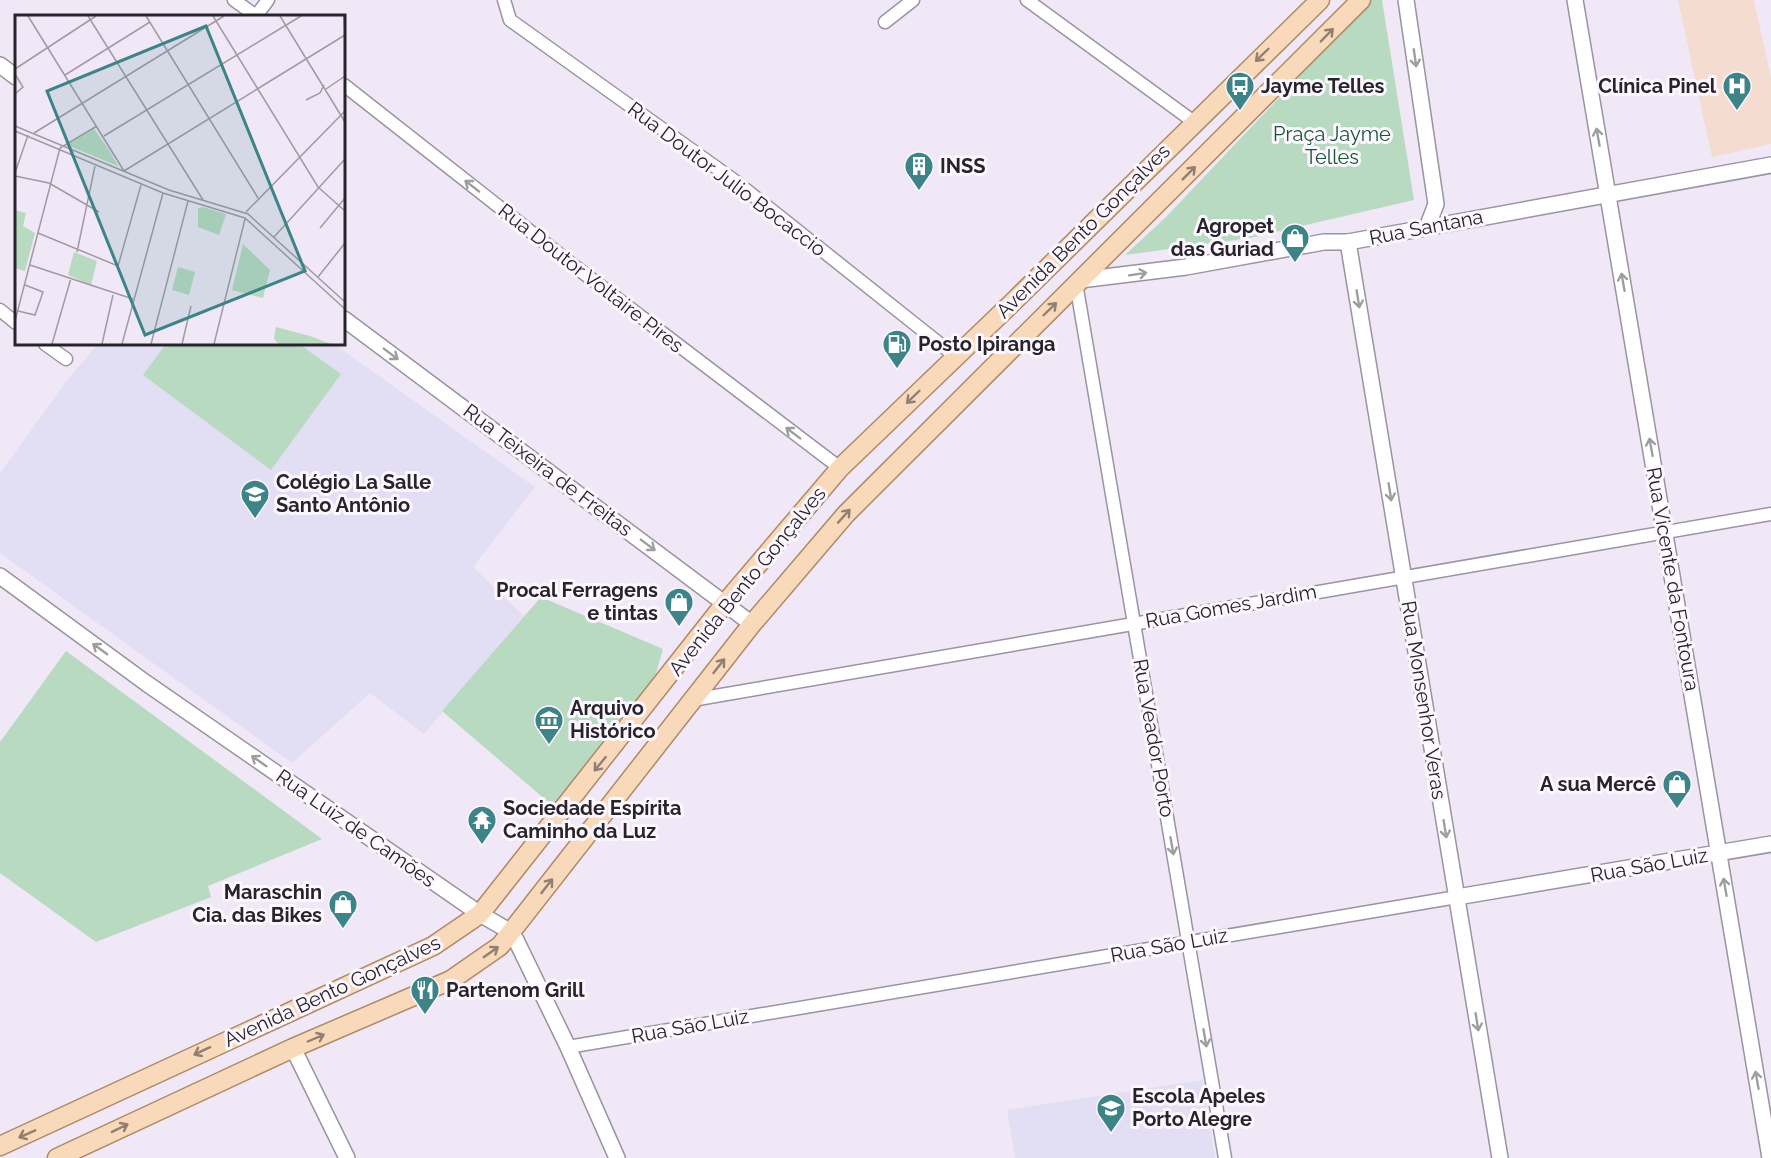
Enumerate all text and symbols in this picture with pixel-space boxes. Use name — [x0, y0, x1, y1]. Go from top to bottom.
inset map — [15, 15, 345, 345]
one-way arrow — [1320, 28, 1334, 43]
one-way arrow — [1255, 48, 1270, 62]
one-way arrow — [1409, 48, 1420, 67]
bus stop icon: Jayme Telles — [1224, 70, 1256, 112]
hospital icon: Clínica Pinel — [1721, 70, 1753, 112]
place label: Jayme Telles — [1261, 74, 1385, 98]
place label: Clínica Pinel — [1598, 74, 1717, 98]
street label: Rua Doutor Julio Bocaccio — [623, 97, 831, 261]
park label: Praça Jayme Telles — [1273, 122, 1391, 169]
one-way arrow — [1592, 128, 1603, 148]
street label: Avenida Bento Gonçalves — [991, 139, 1175, 323]
building icon: INSS — [903, 150, 935, 192]
place label: INSS — [940, 154, 986, 178]
one-way arrow — [1182, 166, 1197, 180]
one-way arrow — [464, 179, 480, 192]
street label: Rua Doutor Voltaire Pires — [494, 198, 688, 358]
street label: Rua Santana — [1367, 204, 1485, 250]
place label: Agropet das Guriad — [1171, 214, 1274, 261]
shop icon: Agropet das Guriad — [1279, 222, 1311, 264]
one-way arrow — [1127, 268, 1147, 279]
one-way arrow — [1617, 273, 1628, 292]
one-way arrow — [1353, 289, 1364, 309]
one-way arrow — [1042, 302, 1057, 316]
fuel station icon: Posto Ipiranga — [881, 328, 913, 370]
place label: Posto Ipiranga — [918, 332, 1056, 356]
one-way arrow — [382, 347, 398, 360]
one-way arrow — [905, 389, 920, 404]
street label: Rua Teixeira de Freitas — [459, 399, 637, 541]
one-way arrow — [785, 426, 801, 439]
one-way arrow — [1645, 437, 1656, 457]
street label: Rua Vicente da Fontoura — [1641, 465, 1705, 693]
place label: Colégio La Salle Santo Antônio — [276, 470, 431, 517]
school or university icon: Colégio La Salle Santo Antônio — [239, 478, 271, 520]
one-way arrow — [1384, 481, 1395, 501]
street label: Avenida Bento Gonçalves — [663, 482, 831, 680]
one-way arrow — [837, 509, 851, 524]
one-way arrow — [640, 538, 656, 551]
place label: Procal Ferragens e tintas — [496, 578, 658, 625]
street label: Rua Gomes Jardim — [1143, 579, 1319, 633]
shop icon: Procal Ferragens e tintas — [663, 586, 695, 628]
street label: Rua Monsenhor Veras — [1396, 599, 1452, 801]
one-way arrow — [92, 643, 108, 655]
street label: Rua Veador Porto — [1128, 657, 1180, 819]
one-way arrow — [713, 658, 726, 674]
place label: Arquivo Histórico — [570, 696, 656, 743]
museum icon: Arquivo Histórico — [533, 704, 565, 746]
one-way arrow — [251, 755, 268, 767]
one-way arrow — [593, 756, 606, 772]
street label: Rua Luiz de Camões — [272, 764, 440, 892]
shop icon: A sua Mercê — [1661, 768, 1693, 810]
place label: A sua Mercê — [1540, 772, 1656, 796]
place label: Sociedade Espírita Caminho da Luz — [503, 796, 681, 843]
temple icon: Sociedade Espírita Caminho da Luz — [466, 804, 498, 846]
one-way arrow — [1440, 819, 1451, 839]
one-way arrow — [1167, 835, 1178, 855]
street label: Rua São Luiz — [1589, 843, 1710, 887]
one-way arrow — [541, 878, 554, 894]
one-way arrow — [1719, 878, 1730, 898]
place label: Maraschin Cia. das Bikes — [192, 880, 322, 927]
shop icon: Maraschin Cia. das Bikes — [327, 888, 359, 930]
street label: Rua São Luiz — [1109, 923, 1230, 967]
street label: Avenida Bento Gonçalves — [220, 930, 444, 1052]
one-way arrow — [482, 946, 498, 958]
restaurant icon: Partenom Grill — [409, 974, 441, 1016]
place label: Partenom Grill — [446, 978, 585, 1002]
street label: Rua São Luiz — [630, 1004, 751, 1048]
one-way arrow — [1472, 1011, 1483, 1031]
one-way arrow — [1200, 1028, 1211, 1047]
one-way arrow — [307, 1031, 325, 1042]
one-way arrow — [194, 1046, 212, 1058]
one-way arrow — [1751, 1070, 1762, 1090]
place label: Escola Apeles Porto Alegre — [1132, 1084, 1266, 1131]
school or university icon: Escola Apeles Porto Alegre — [1095, 1092, 1127, 1134]
one-way arrow — [111, 1122, 129, 1134]
one-way arrow — [18, 1128, 36, 1140]

